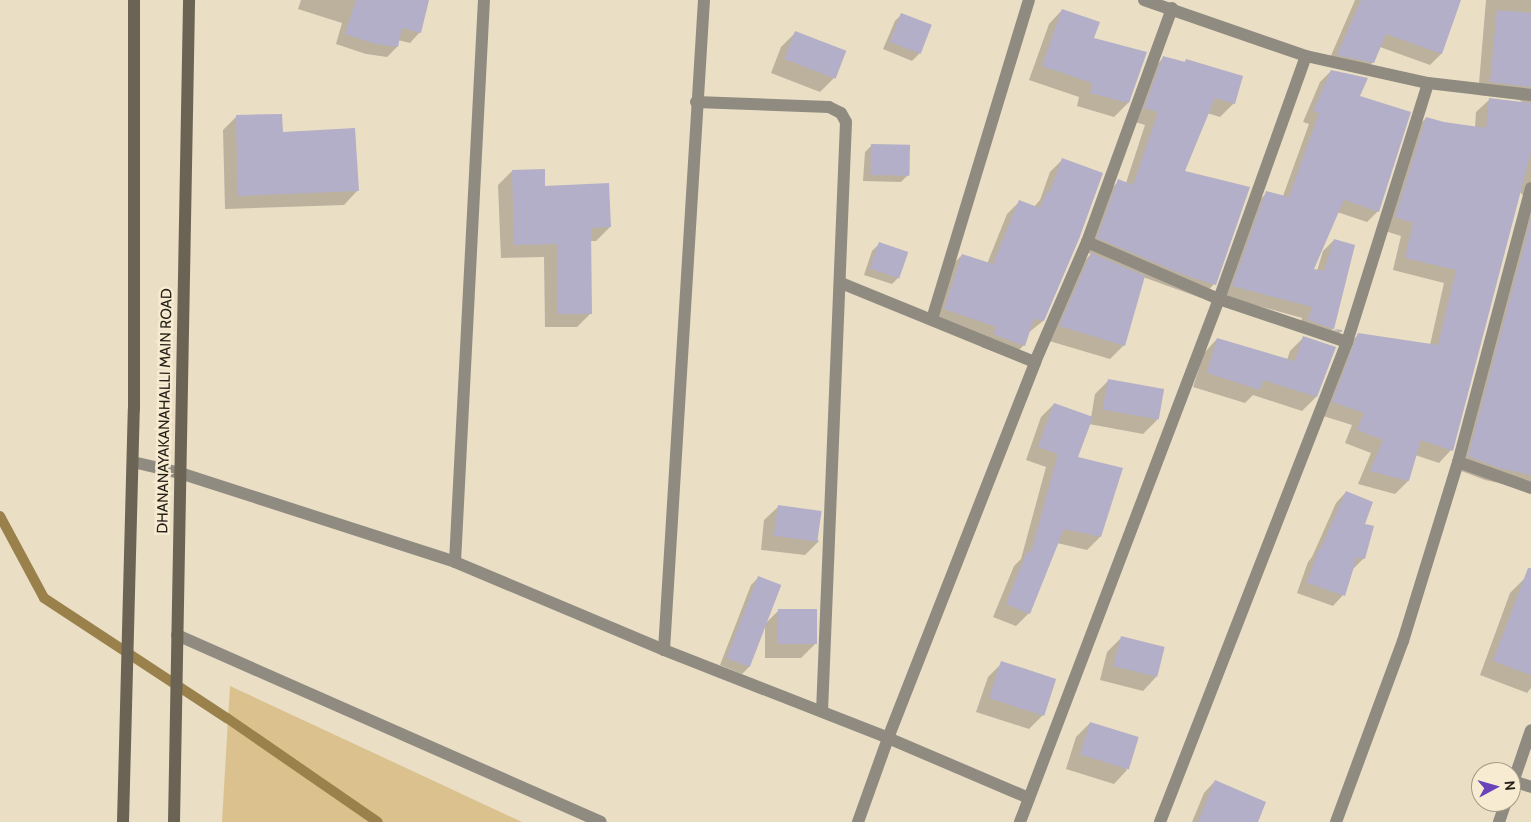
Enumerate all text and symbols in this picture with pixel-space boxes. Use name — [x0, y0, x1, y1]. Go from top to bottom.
street label: DHANANAYAKANAHALLI MAIN ROAD — [154, 288, 176, 534]
north arrow — [1471, 762, 1521, 812]
text: N — [1500, 780, 1519, 791]

